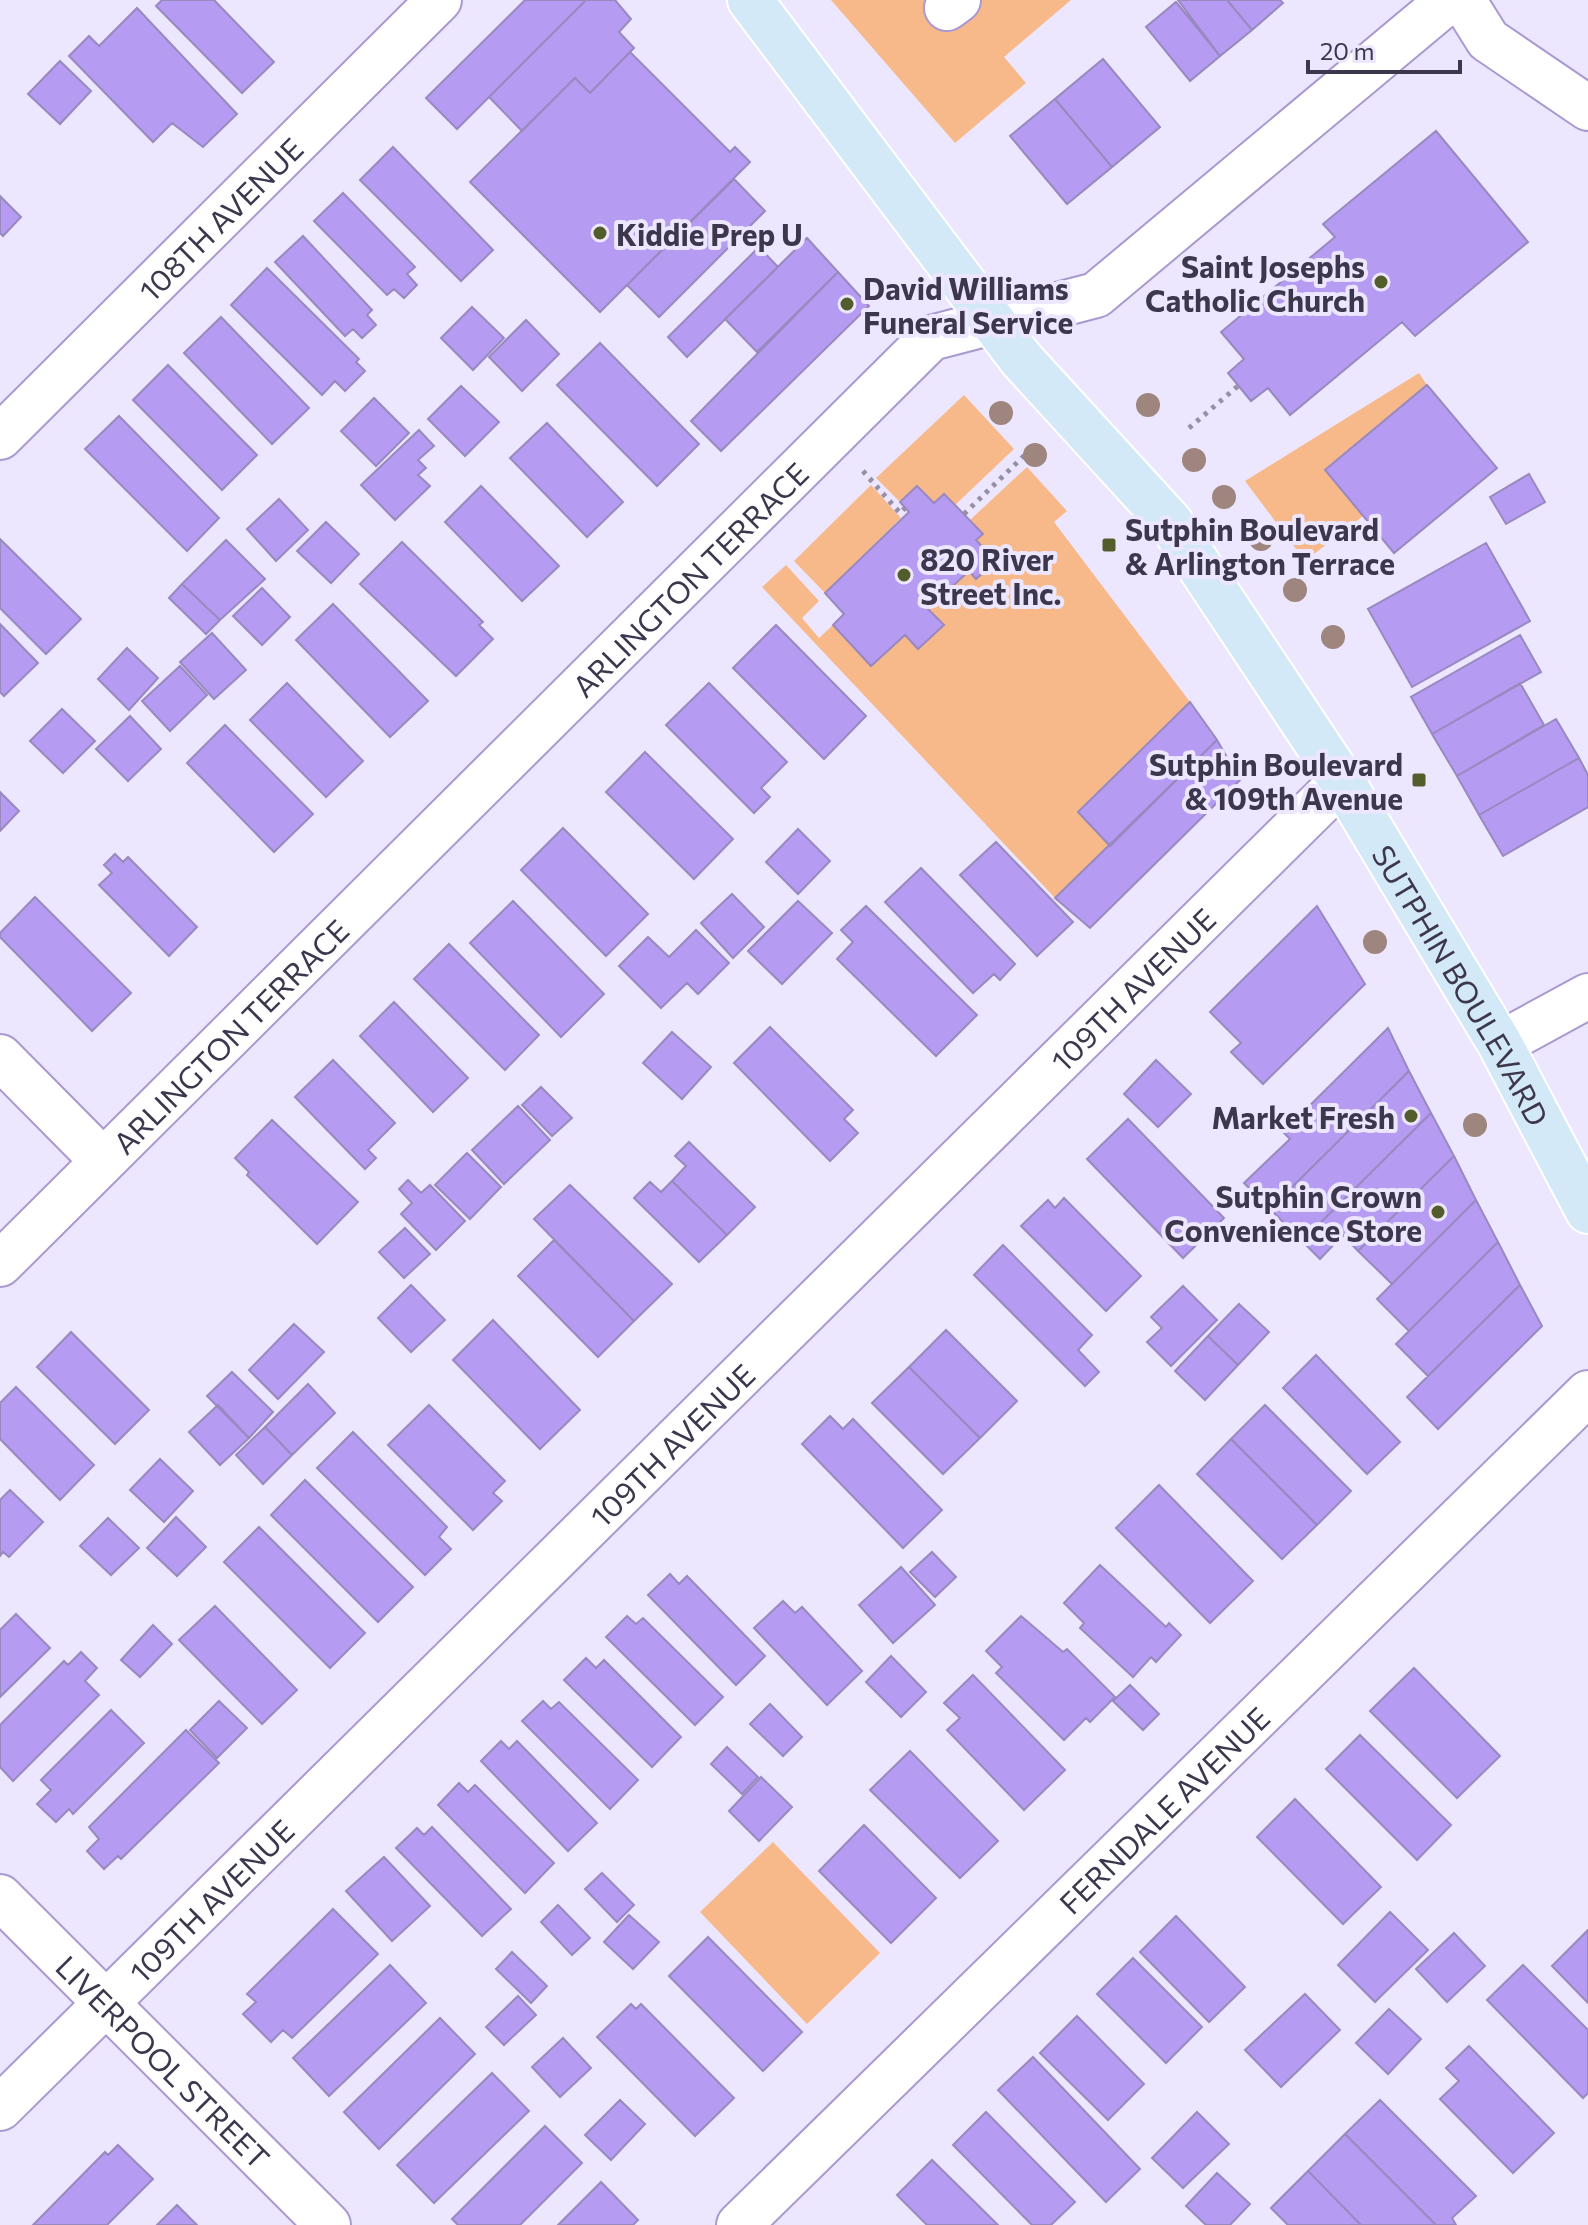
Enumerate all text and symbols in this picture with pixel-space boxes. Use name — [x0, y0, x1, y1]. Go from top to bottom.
scale bar — [1308, 24, 1460, 74]
text: 20 m — [1320, 36, 1374, 65]
street label: 108TH AVENUE — [130, 129, 309, 308]
place label: Kiddie Prep U — [616, 215, 803, 252]
marker: Kiddie Prep U — [591, 224, 609, 242]
place label: Saint Josephs Catholic Church — [1145, 247, 1365, 318]
place label: David Williams Funeral Service — [863, 269, 1073, 340]
marker: Saint Josephs Catholic Church — [1372, 273, 1390, 291]
marker: David Williams Funeral Service — [838, 295, 856, 313]
street label: ARLINGTON TERRACE — [564, 454, 815, 704]
place label: Sutphin Boulevard & Arlington Terrace — [1125, 510, 1395, 581]
marker: Sutphin Boulevard & Arlington Terrace — [1100, 536, 1118, 554]
place label: 820 River Street Inc. — [920, 540, 1062, 611]
marker: 820 River Street Inc. — [895, 566, 913, 584]
place label: Sutphin Boulevard & 109th Avenue — [1149, 745, 1403, 816]
marker: Sutphin Boulevard & 109th Avenue — [1410, 771, 1428, 789]
street label: SUTPHIN BOULEVARD — [1366, 837, 1558, 1131]
street label: 109TH AVENUE — [1042, 899, 1222, 1078]
street label: ARLINGTON TERRACE — [104, 911, 355, 1160]
place label: Market Fresh — [1212, 1098, 1395, 1135]
marker: Market Fresh — [1402, 1107, 1420, 1125]
place label: Sutphin Crown Convenience Store — [1164, 1177, 1422, 1248]
marker: Sutphin Crown Convenience Store — [1429, 1203, 1447, 1221]
street label: 109TH AVENUE — [581, 1355, 761, 1534]
street label: FERNDALE AVENUE — [1050, 1698, 1276, 1920]
street label: 109TH AVENUE — [121, 1811, 300, 1989]
street label: LIVERPOOL STREET — [50, 1947, 278, 2175]

